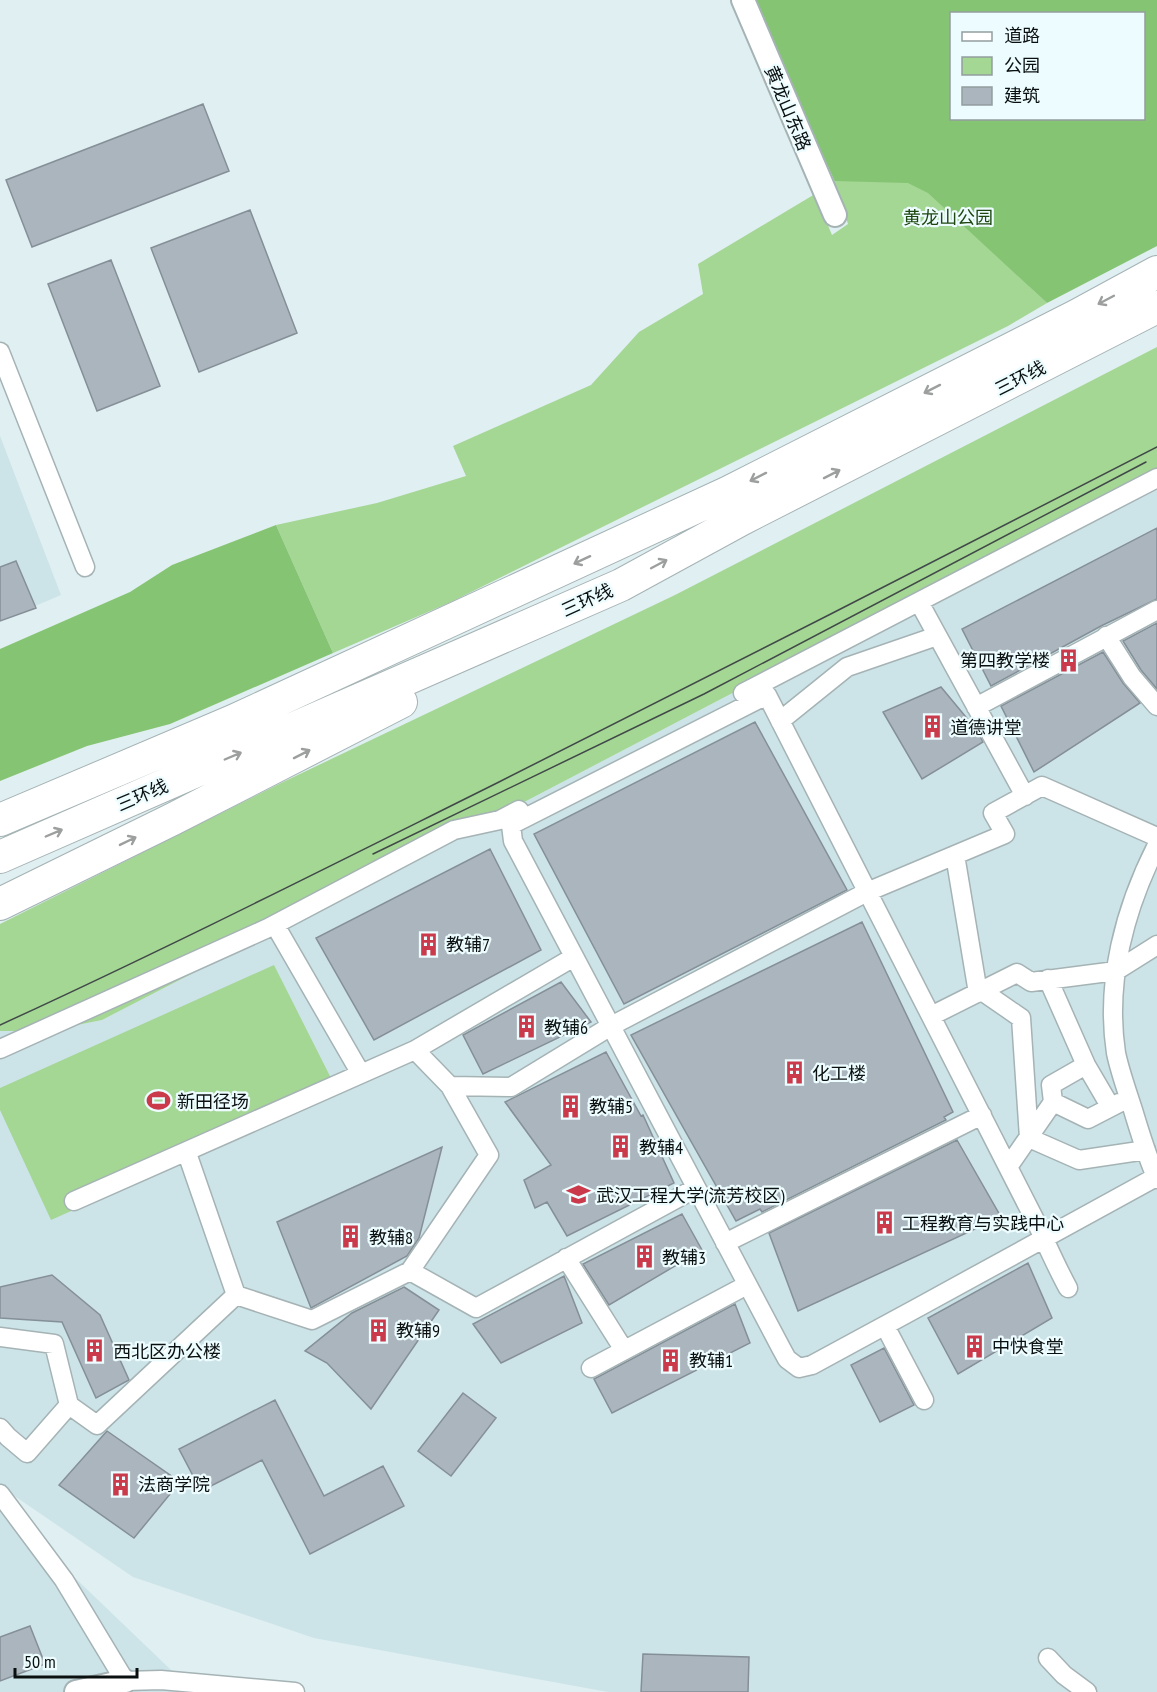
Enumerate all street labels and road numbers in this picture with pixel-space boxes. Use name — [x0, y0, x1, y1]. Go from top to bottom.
street label: 黄龙山东路 — [760, 62, 816, 154]
street label: 三环线 — [991, 355, 1049, 401]
street label: 三环线 — [558, 579, 616, 621]
street label: 三环线 — [113, 774, 171, 816]

